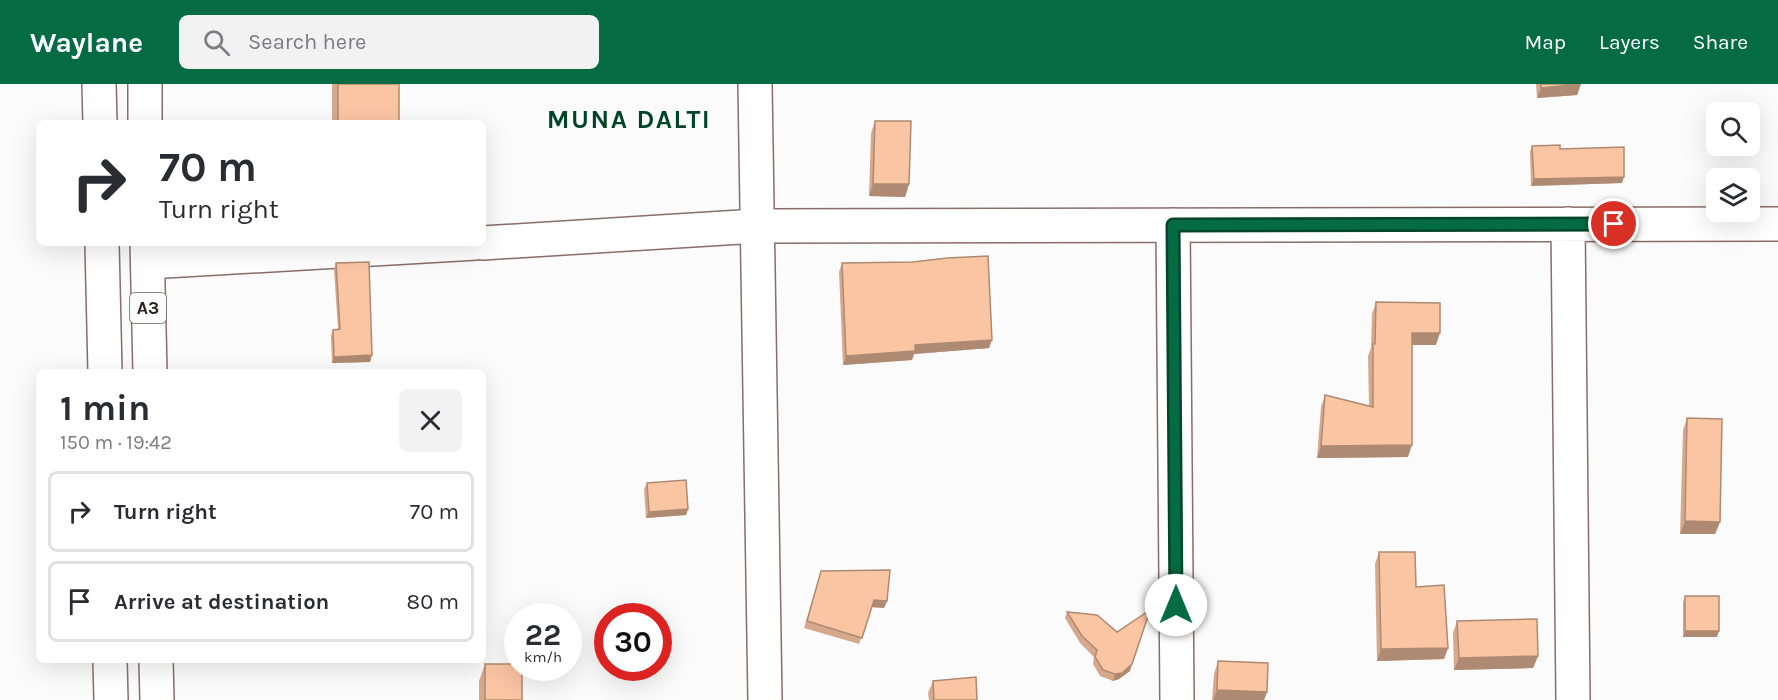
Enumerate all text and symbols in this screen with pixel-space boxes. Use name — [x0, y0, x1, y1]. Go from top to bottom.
search box — [179, 15, 599, 69]
text: Waylane — [30, 26, 143, 59]
icon: search — [200, 26, 233, 59]
text: Search here — [248, 29, 366, 55]
text: Map — [1524, 30, 1566, 54]
text: Layers — [1599, 30, 1660, 54]
text: Share — [1693, 30, 1748, 54]
map controls — [1706, 102, 1760, 222]
button: search — [1706, 102, 1760, 156]
district label: MUNA DALTI — [547, 104, 711, 135]
text: 70 m — [159, 142, 257, 192]
icon: right — [60, 144, 138, 222]
button: layers — [1706, 168, 1760, 222]
text: Turn right — [159, 193, 279, 225]
pin — [1588, 198, 1639, 249]
icon: arrive — [1597, 207, 1630, 240]
road number: A3 — [130, 293, 166, 323]
text: 1 min — [60, 387, 150, 429]
button: close — [399, 389, 462, 452]
text: 150 m · 19:42 — [60, 431, 172, 454]
icon: right — [63, 495, 96, 528]
text: Turn right — [114, 499, 217, 525]
text: 70 m — [410, 499, 459, 525]
position arrow — [1144, 573, 1208, 637]
icon: arrive — [63, 585, 96, 618]
text: Arrive at destination — [114, 589, 329, 615]
text: 80 m — [407, 589, 459, 615]
speed limit sign: 30 — [594, 603, 672, 681]
text: 22 — [525, 617, 561, 653]
text: km/h — [524, 648, 562, 666]

